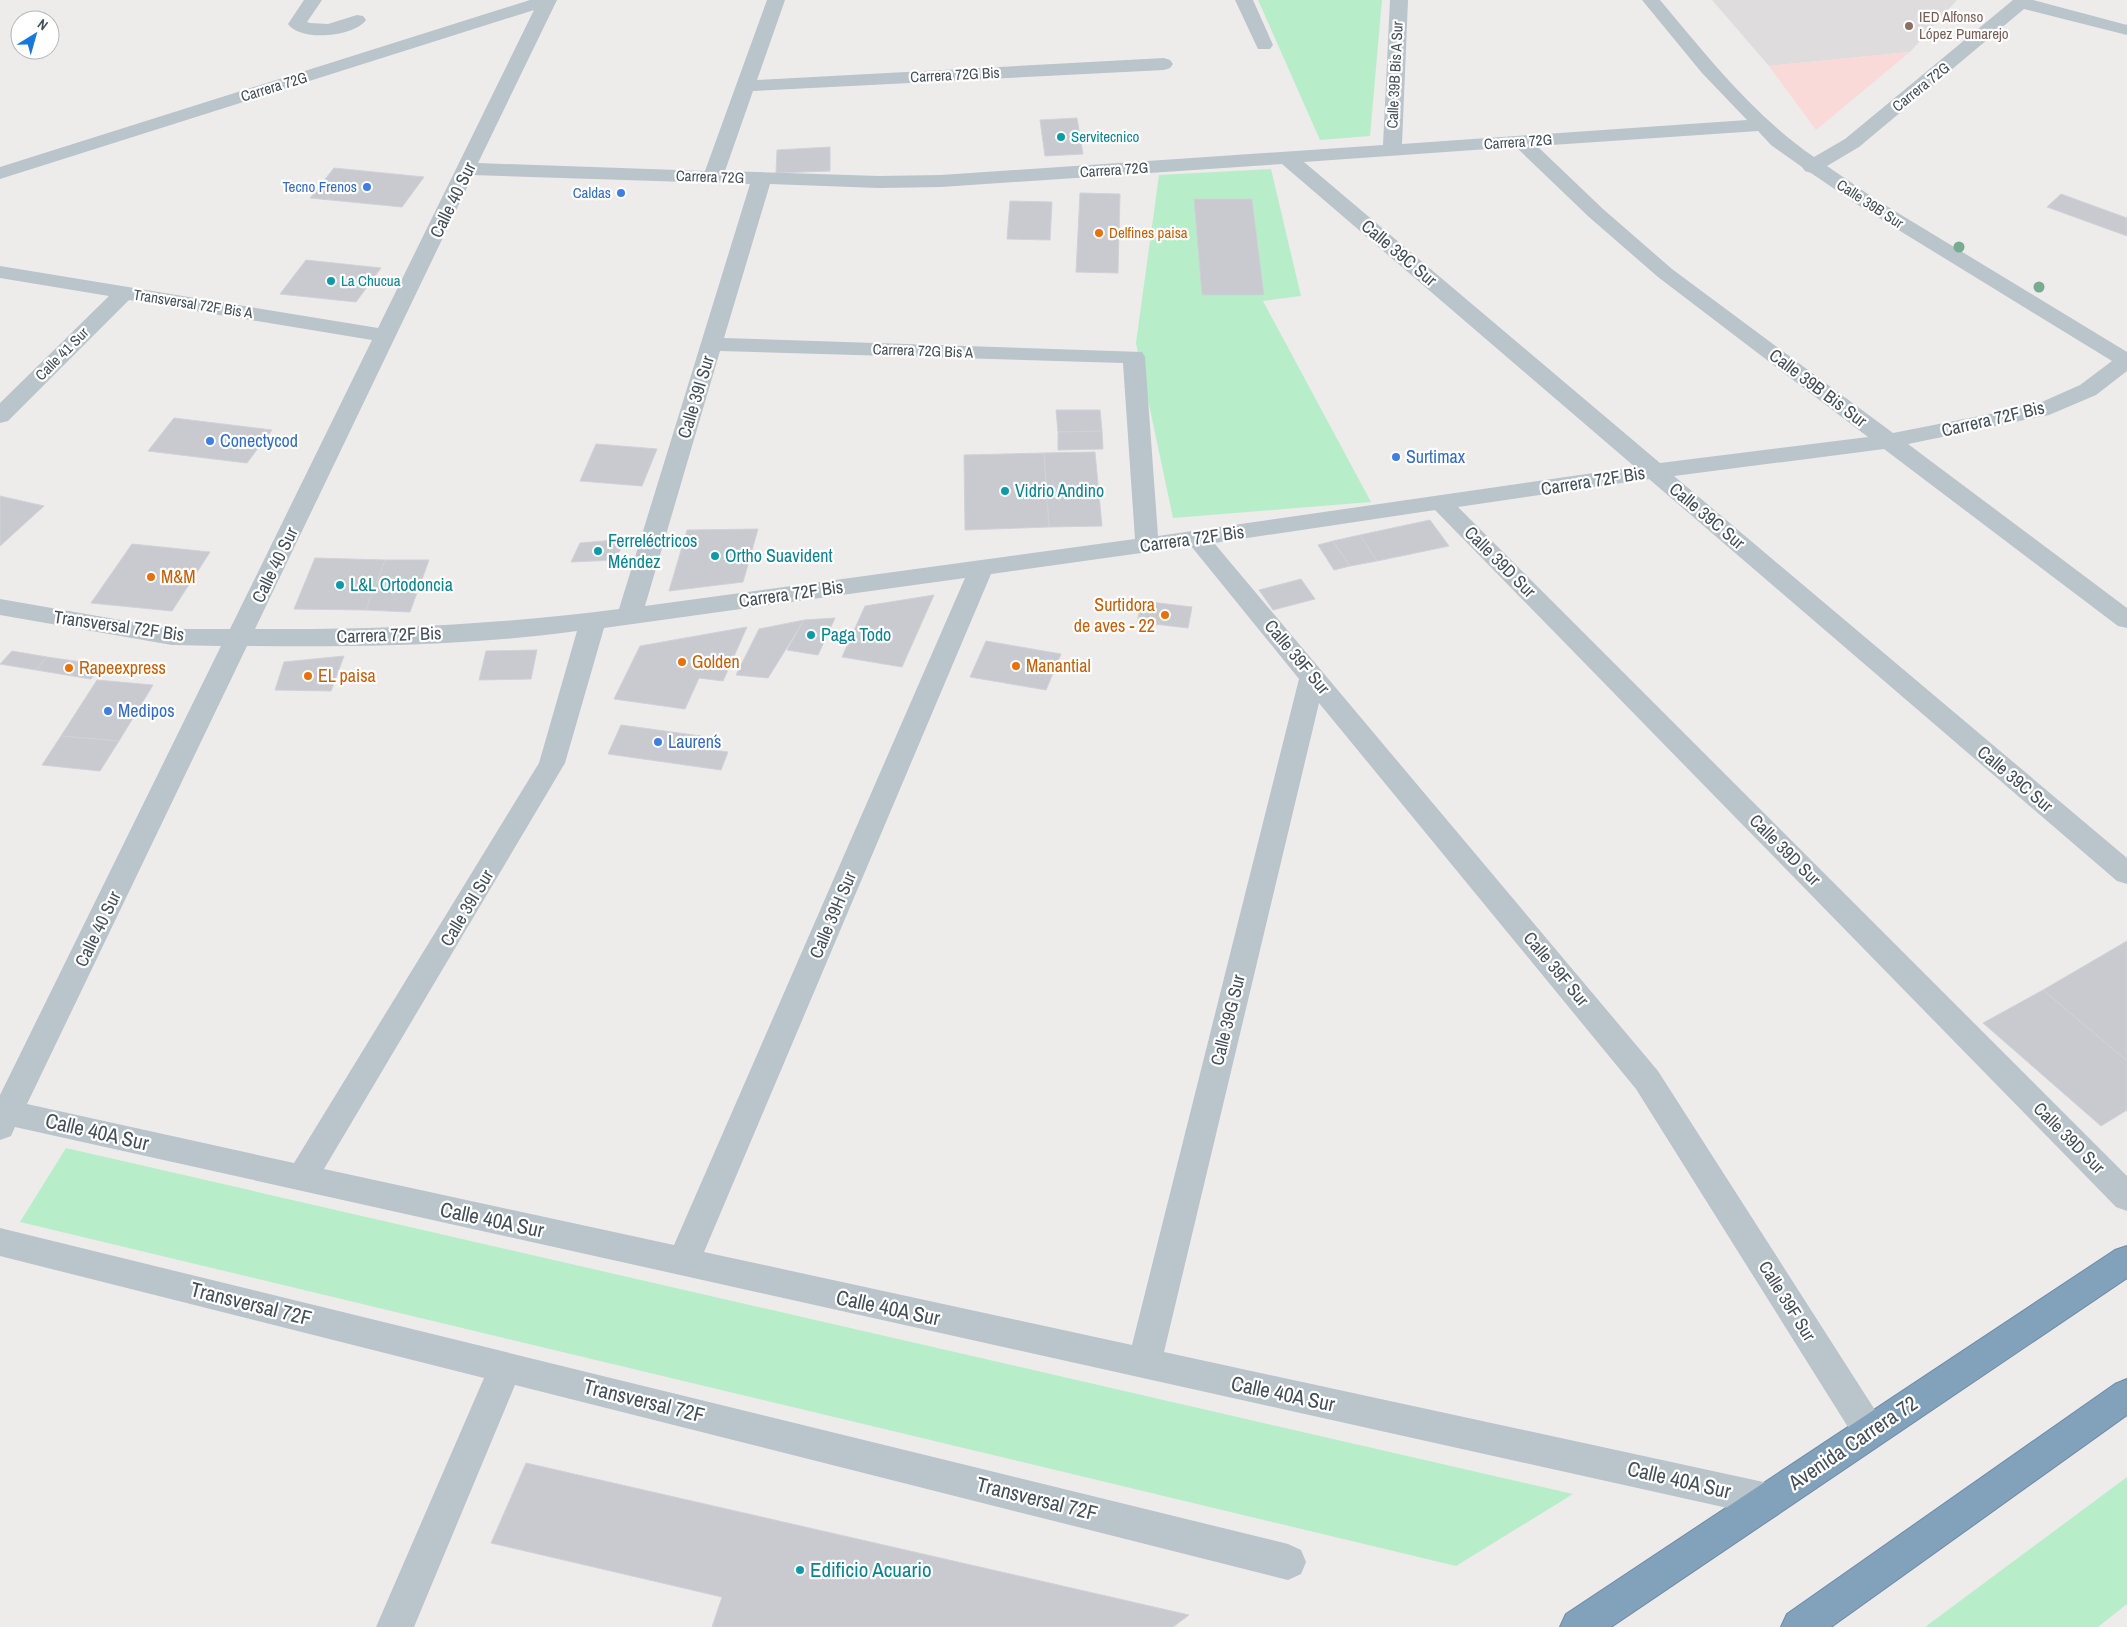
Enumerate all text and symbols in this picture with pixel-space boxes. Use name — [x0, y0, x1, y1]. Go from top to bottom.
place label: IED Alfonso López Pumarejo — [1919, 6, 2009, 44]
north arrow — [10, 10, 60, 60]
text: N — [34, 15, 52, 34]
marker: IED Alfonso López Pumarejo — [1903, 20, 1915, 32]
street label: Calle 39B Bis A Sur — [1381, 21, 1408, 129]
street label: Carrera 72G — [1888, 57, 1954, 116]
street label: Carrera 72G Bis — [910, 62, 1000, 87]
street label: Carrera 72G — [238, 66, 310, 107]
place label: Servitecnico — [1071, 126, 1140, 147]
street label: Carrera 72G — [1483, 129, 1553, 154]
marker: Servitecnico — [1055, 131, 1067, 143]
street label: Carrera 72G — [1079, 157, 1149, 182]
street label: Calle 40 Sur — [424, 158, 482, 242]
street label: Carrera 72G — [675, 165, 745, 188]
street label: Calle 39B Sur — [1833, 174, 1908, 233]
place label: Tecno Frenos — [282, 176, 357, 197]
marker: Tecno Frenos — [361, 181, 373, 193]
place label: Caldas — [573, 182, 611, 203]
marker: Caldas — [615, 187, 627, 199]
street label: Calle 39C Sur — [1356, 214, 1443, 292]
place label: Delfines paisa — [1109, 222, 1188, 243]
marker: Delfines paisa — [1093, 227, 1105, 239]
place label: La Chucua — [341, 270, 401, 291]
marker: La Chucua — [325, 275, 337, 287]
street label: Transversal 72F Bis A — [132, 284, 255, 323]
street label: Calle 41 Sur — [30, 322, 93, 385]
street label: Carrera 72G Bis A — [872, 338, 974, 363]
street label: Calle 39B Bis Sur — [1764, 343, 1872, 433]
street label: Calle 39I Sur — [671, 352, 720, 441]
street label: Carrera 72F Bis — [1939, 395, 2047, 443]
place label: Conectycod — [220, 428, 298, 453]
marker: Conectycod — [204, 435, 216, 447]
place label: Surtimax — [1406, 444, 1466, 469]
marker: Surtimax — [1390, 451, 1402, 463]
street label: Carrera 72F Bis — [1539, 460, 1647, 501]
street label: Calle 39C Sur — [1664, 477, 1751, 555]
place label: Vidrio Andino — [1015, 478, 1104, 503]
marker: Vidrio Andino — [999, 485, 1011, 497]
street label: Carrera 72F Bis — [1138, 519, 1246, 558]
street label: Calle 39D Sur — [1459, 520, 1542, 603]
street label: Calle 40 Sur — [246, 523, 304, 607]
place label: Ferreléctricos Méndez — [608, 528, 698, 574]
place label: Ortho Suavident — [725, 543, 833, 568]
marker: Ferreléctricos Méndez — [592, 545, 604, 557]
marker: Ortho Suavident — [709, 550, 721, 562]
place label: M&M — [161, 564, 195, 589]
marker: M&M — [145, 571, 157, 583]
place label: L&L Ortodoncia — [350, 572, 453, 597]
street label: Carrera 72F Bis — [737, 574, 845, 613]
marker: L&L Ortodoncia — [334, 579, 346, 591]
place label: Surtidora de aves - 22 — [1074, 592, 1155, 638]
street label: Transversal 72F Bis — [52, 604, 186, 647]
marker: Surtidora de aves - 22 — [1159, 609, 1171, 621]
street label: Calle 39F Sur — [1259, 614, 1336, 699]
street label: Carrera 72F Bis — [336, 620, 442, 649]
place label: Paga Todo — [821, 622, 891, 647]
marker: Paga Todo — [805, 629, 817, 641]
place label: Golden — [692, 649, 740, 674]
place label: Manantial — [1026, 653, 1091, 678]
place label: Rapeexpress — [79, 655, 166, 680]
marker: Golden — [676, 656, 688, 668]
marker: Manantial — [1010, 660, 1022, 672]
marker: Rapeexpress — [63, 662, 75, 674]
place label: EL paisa — [318, 663, 376, 688]
marker: EL paisa — [302, 670, 314, 682]
place label: Medipos — [118, 698, 175, 723]
marker: Medipos — [102, 705, 114, 717]
place label: Lauren´s — [668, 729, 721, 754]
marker: Lauren´s — [652, 736, 664, 748]
street label: Calle 39C Sur — [1972, 740, 2059, 818]
street label: Calle 39D Sur — [1744, 808, 1827, 891]
street label: Calle 39I Sur — [434, 865, 499, 951]
street label: Calle 39H Sur — [803, 868, 862, 962]
street label: Calle 40 Sur — [69, 887, 127, 971]
street label: Calle 39F Sur — [1518, 926, 1595, 1011]
street label: Calle 39G Sur — [1204, 972, 1251, 1068]
street label: Calle 39D Sur — [2028, 1096, 2111, 1179]
street label: Calle 40A Sur — [43, 1106, 152, 1158]
street label: Calle 40A Sur — [438, 1194, 547, 1245]
street label: Calle 39F Sur — [1753, 1256, 1822, 1346]
street label: Transversal 72F — [188, 1274, 315, 1333]
street label: Calle 40A Sur — [834, 1282, 943, 1333]
street label: Calle 40A Sur — [1229, 1368, 1338, 1419]
street label: Transversal 72F — [581, 1371, 708, 1430]
street label: Avenida Carrera 72 — [1782, 1389, 1923, 1497]
street label: Calle 40A Sur — [1625, 1454, 1734, 1506]
street label: Transversal 72F — [974, 1469, 1101, 1528]
place label: Edificio Acuario — [810, 1555, 932, 1584]
marker: Edificio Acuario — [794, 1564, 806, 1576]

